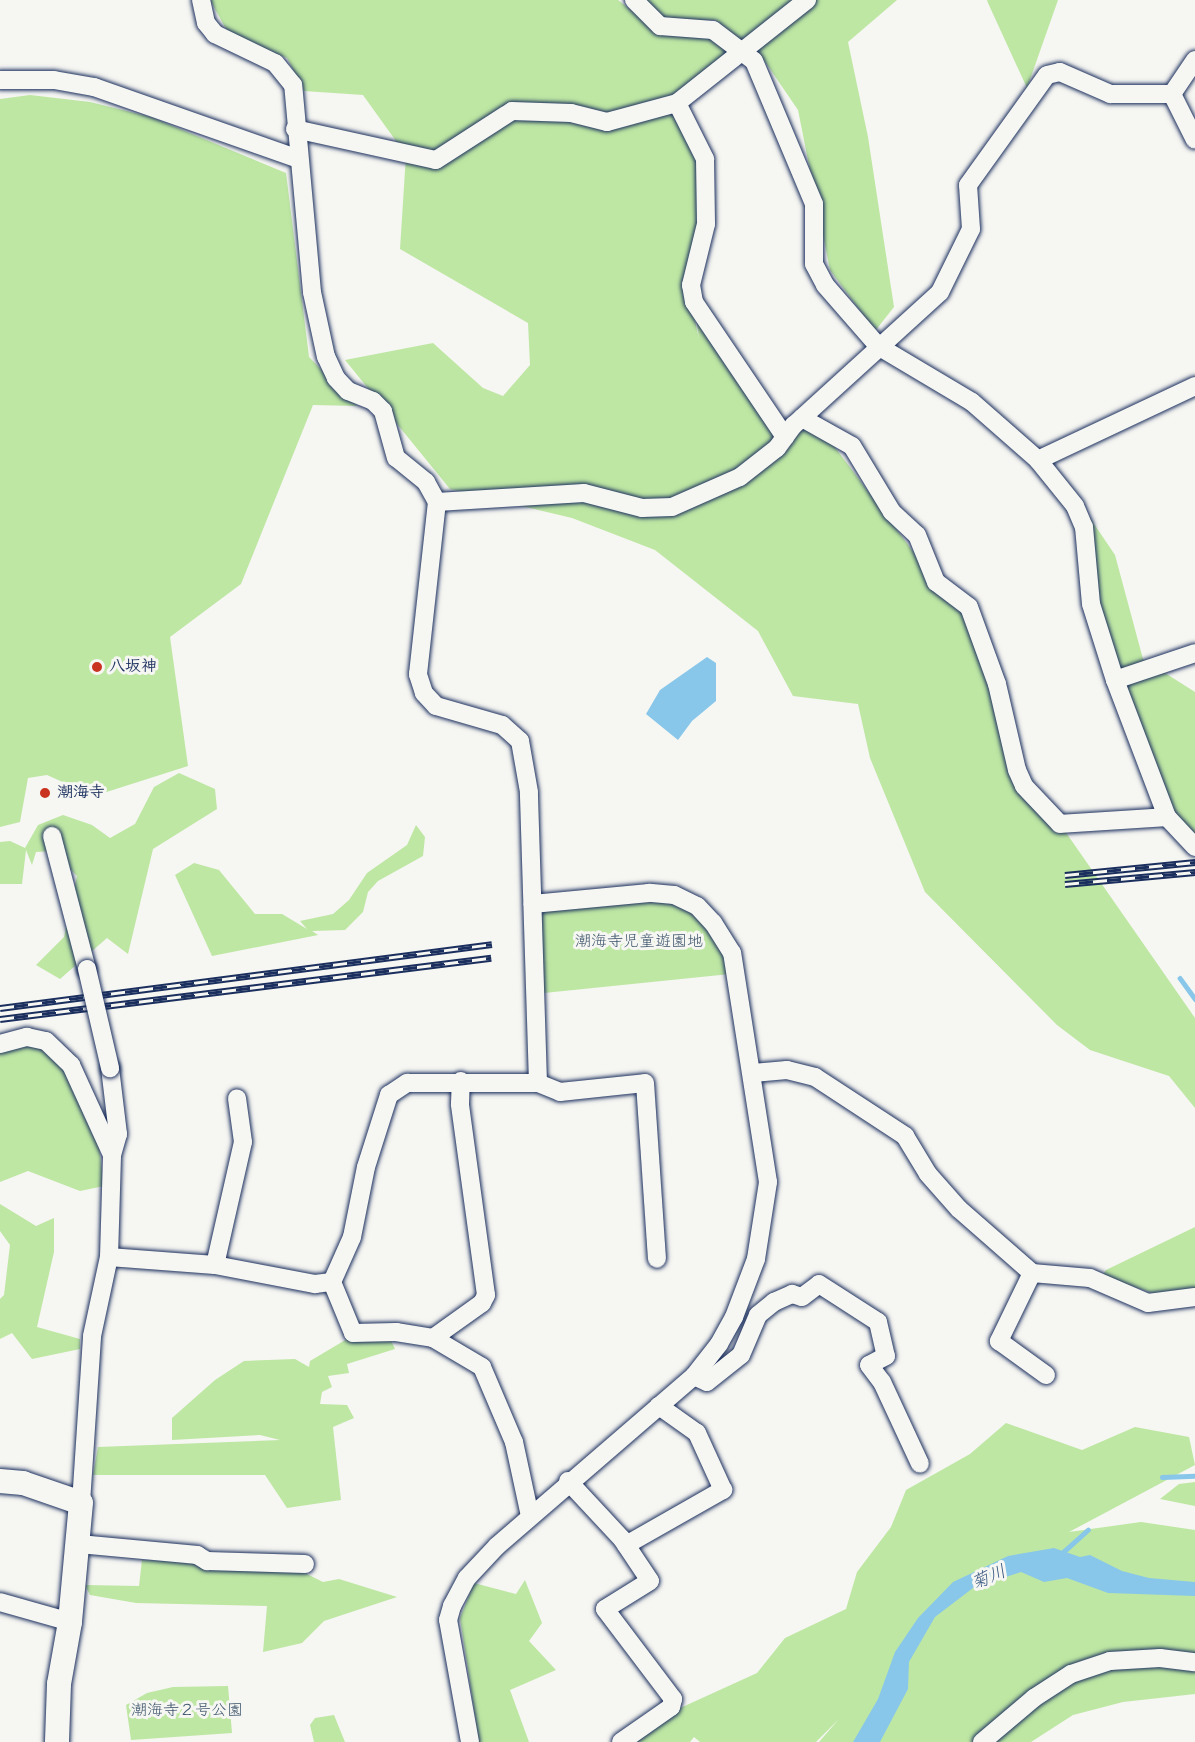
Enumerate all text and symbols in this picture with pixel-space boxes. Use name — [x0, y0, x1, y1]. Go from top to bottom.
place label: 八坂神 — [109, 657, 157, 677]
marker: 八坂神 — [90, 660, 104, 674]
place label: 潮海寺 — [57, 783, 105, 803]
marker: 潮海寺 — [38, 786, 52, 800]
park label: 潮海寺児童遊園地 — [575, 932, 703, 952]
water label: 菊川 — [968, 1561, 1010, 1595]
park label: 潮海寺２号公園 — [131, 1701, 243, 1721]

